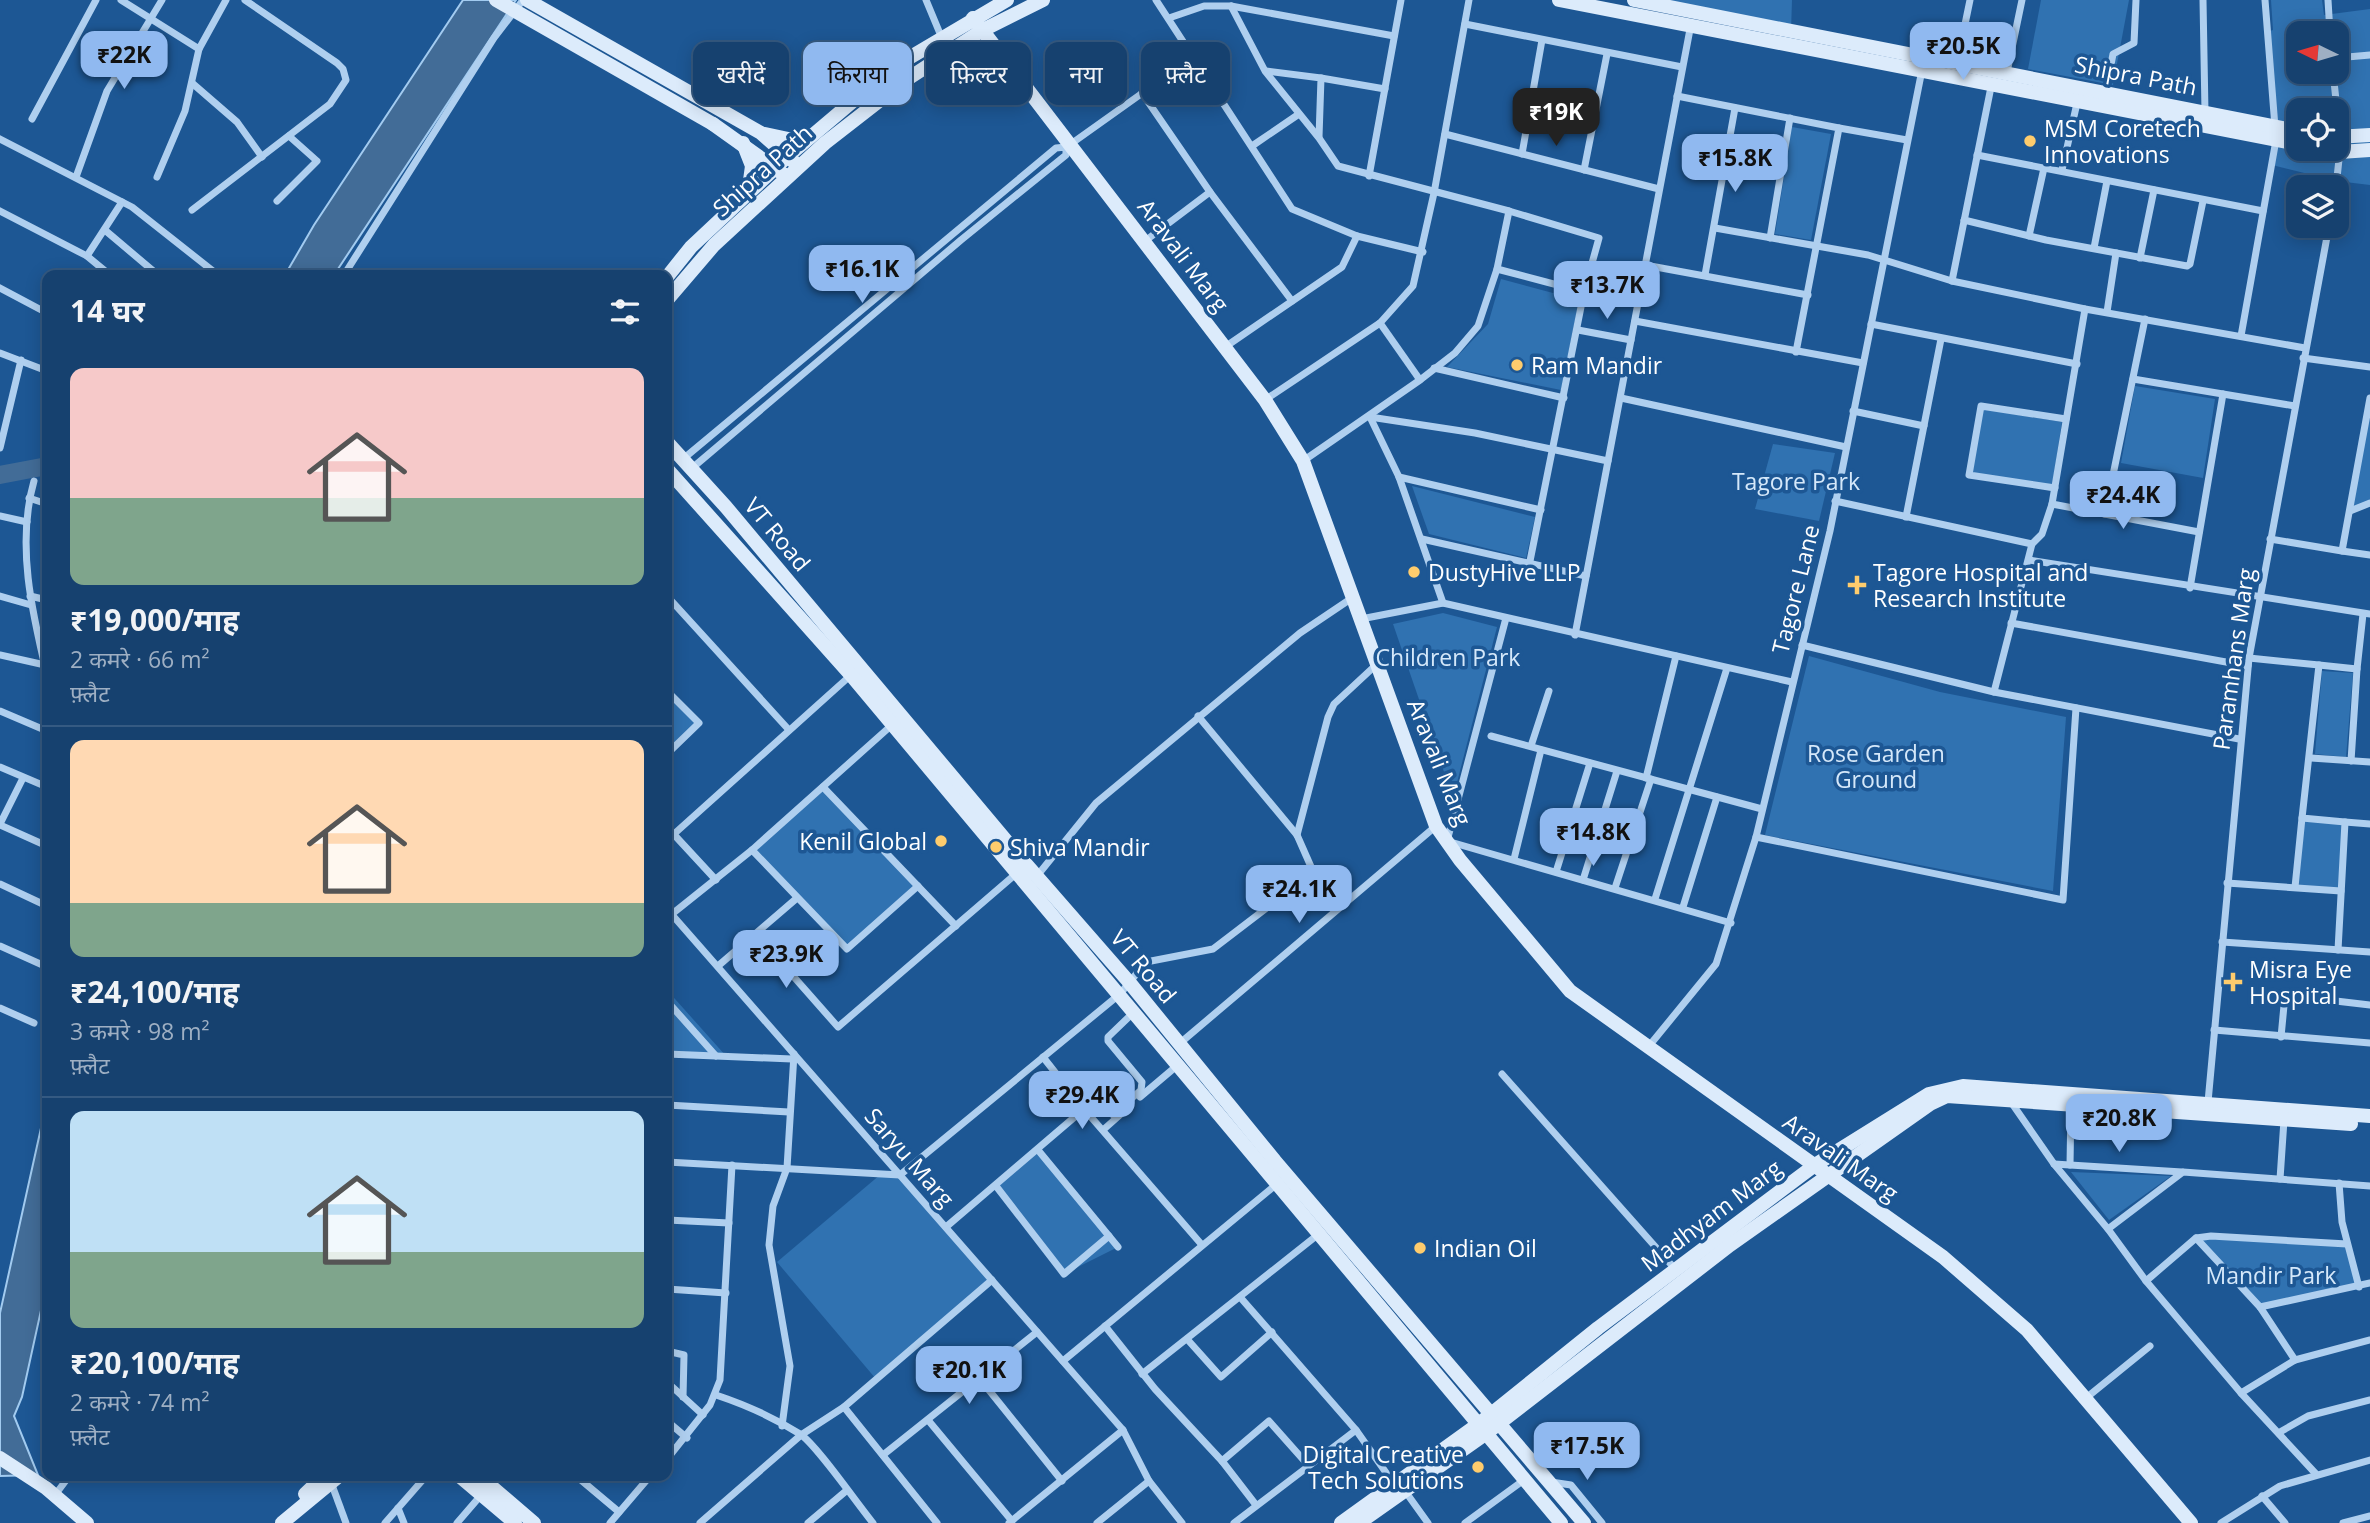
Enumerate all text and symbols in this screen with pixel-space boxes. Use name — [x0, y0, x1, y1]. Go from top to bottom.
north arrow — [2286, 21, 2348, 84]
map controls — [2286, 21, 2349, 238]
pin: ₹20.5K — [1906, 22, 2020, 82]
text: ₹20.5K — [1926, 29, 2000, 61]
pin: ₹22K — [83, 32, 165, 91]
text: ₹22K — [97, 38, 151, 70]
chip: खरीदें — [693, 42, 789, 105]
chip: किराया — [803, 42, 912, 105]
chip: फ़िल्टर — [926, 42, 1031, 105]
chip: नया — [1045, 42, 1127, 105]
chip: फ़्लैट — [1141, 42, 1230, 105]
street label: Shipra Path — [2072, 47, 2200, 103]
pin: ₹19K — [1515, 88, 1597, 148]
text: ₹19K — [1529, 95, 1583, 127]
button: locate — [2286, 98, 2349, 161]
place label: MSM Coretech Innovations — [2044, 112, 2201, 170]
street label: Shipra Path — [705, 117, 819, 223]
marker: MSM Coretech Innovations — [2022, 133, 2038, 149]
pin: ₹15.8K — [1678, 134, 1792, 194]
text: ₹15.8K — [1698, 141, 1772, 173]
button: layers — [2286, 175, 2349, 238]
street label: Aravali Marg — [1131, 192, 1237, 319]
pin: ₹16.1K — [805, 246, 919, 305]
text: ₹16.1K — [825, 252, 899, 284]
pin: ₹13.7K — [1550, 262, 1664, 321]
text: ₹13.7K — [1570, 268, 1644, 300]
text: 14 घर — [70, 290, 145, 331]
icon: filters — [606, 293, 644, 331]
place label: Ram Mandir — [1531, 349, 1663, 381]
marker: Ram Mandir — [1509, 357, 1525, 373]
icon: home — [294, 414, 420, 540]
park label: Tagore Park — [1732, 465, 1860, 497]
pin: ₹24.4K — [2066, 472, 2180, 531]
text: ₹24.4K — [2086, 478, 2160, 510]
street label: VT Road — [738, 490, 818, 578]
street label: Tagore Lane — [1764, 521, 1826, 657]
place label: DustyHive LLP — [1428, 556, 1580, 588]
place label: Tagore Hospital and Research Institute — [1873, 556, 2088, 614]
marker: DustyHive LLP — [1406, 564, 1422, 580]
street label: Paramhans Marg — [2204, 565, 2262, 752]
marker: Tagore Hospital and Research Institute — [1847, 575, 1867, 595]
text: ₹19,000/माह — [70, 599, 239, 640]
park label: Children Park — [1376, 641, 1520, 673]
text: 2 कमरे · 66 m² — [70, 643, 210, 675]
text: फ़्लैट — [70, 677, 110, 709]
street label: Aravali Marg — [1400, 694, 1480, 831]
park label: Rose Garden Ground — [1807, 737, 1945, 795]
icon: home — [294, 786, 420, 912]
pin: ₹14.8K — [1536, 808, 1650, 868]
text: ₹14.8K — [1556, 815, 1630, 847]
place label: Kenil Global — [799, 825, 927, 857]
place label: Shiva Mandir — [1010, 831, 1150, 863]
marker: Kenil Global — [933, 833, 949, 849]
marker: Shiva Mandir — [988, 839, 1004, 855]
pin: ₹24.1K — [1242, 866, 1356, 925]
text: ₹24.1K — [1262, 872, 1336, 904]
street label: VT Road — [1104, 922, 1184, 1010]
pin: ₹23.9K — [729, 930, 843, 990]
text: ₹23.9K — [749, 937, 823, 969]
place label: Misra Eye Hospital — [2249, 953, 2352, 1011]
text: ₹24,100/माह — [70, 971, 239, 1012]
marker: Misra Eye Hospital — [2223, 972, 2243, 992]
text: 3 कमरे · 98 m² — [70, 1015, 210, 1047]
text: फ़्लैट — [70, 1049, 110, 1081]
pin: ₹29.4K — [1025, 1072, 1139, 1131]
text: ₹29.4K — [1045, 1078, 1119, 1110]
pin: ₹20.8K — [2062, 1094, 2176, 1154]
street label: Saryu Marg — [858, 1101, 962, 1214]
text: ₹20.8K — [2082, 1101, 2156, 1133]
street label: Aravali Marg — [1777, 1105, 1905, 1209]
street label: Madhyam Marg — [1634, 1151, 1788, 1279]
icon: home — [294, 1157, 420, 1283]
place label: Indian Oil — [1434, 1232, 1537, 1264]
marker: Indian Oil — [1412, 1240, 1428, 1256]
park label: Mandir Park — [2206, 1259, 2336, 1291]
text: ₹20,100/माह — [70, 1342, 239, 1383]
pin: ₹20.1K — [912, 1346, 1026, 1406]
text: ₹20.1K — [932, 1353, 1006, 1385]
text: 2 कमरे · 74 m² — [70, 1386, 210, 1418]
text: फ़्लैट — [70, 1420, 110, 1452]
pin: ₹17.5K — [1530, 1422, 1644, 1482]
text: ₹17.5K — [1550, 1429, 1624, 1461]
place label: Digital Creative Tech Solutions — [1302, 1438, 1464, 1496]
marker: Digital Creative Tech Solutions — [1470, 1459, 1486, 1475]

